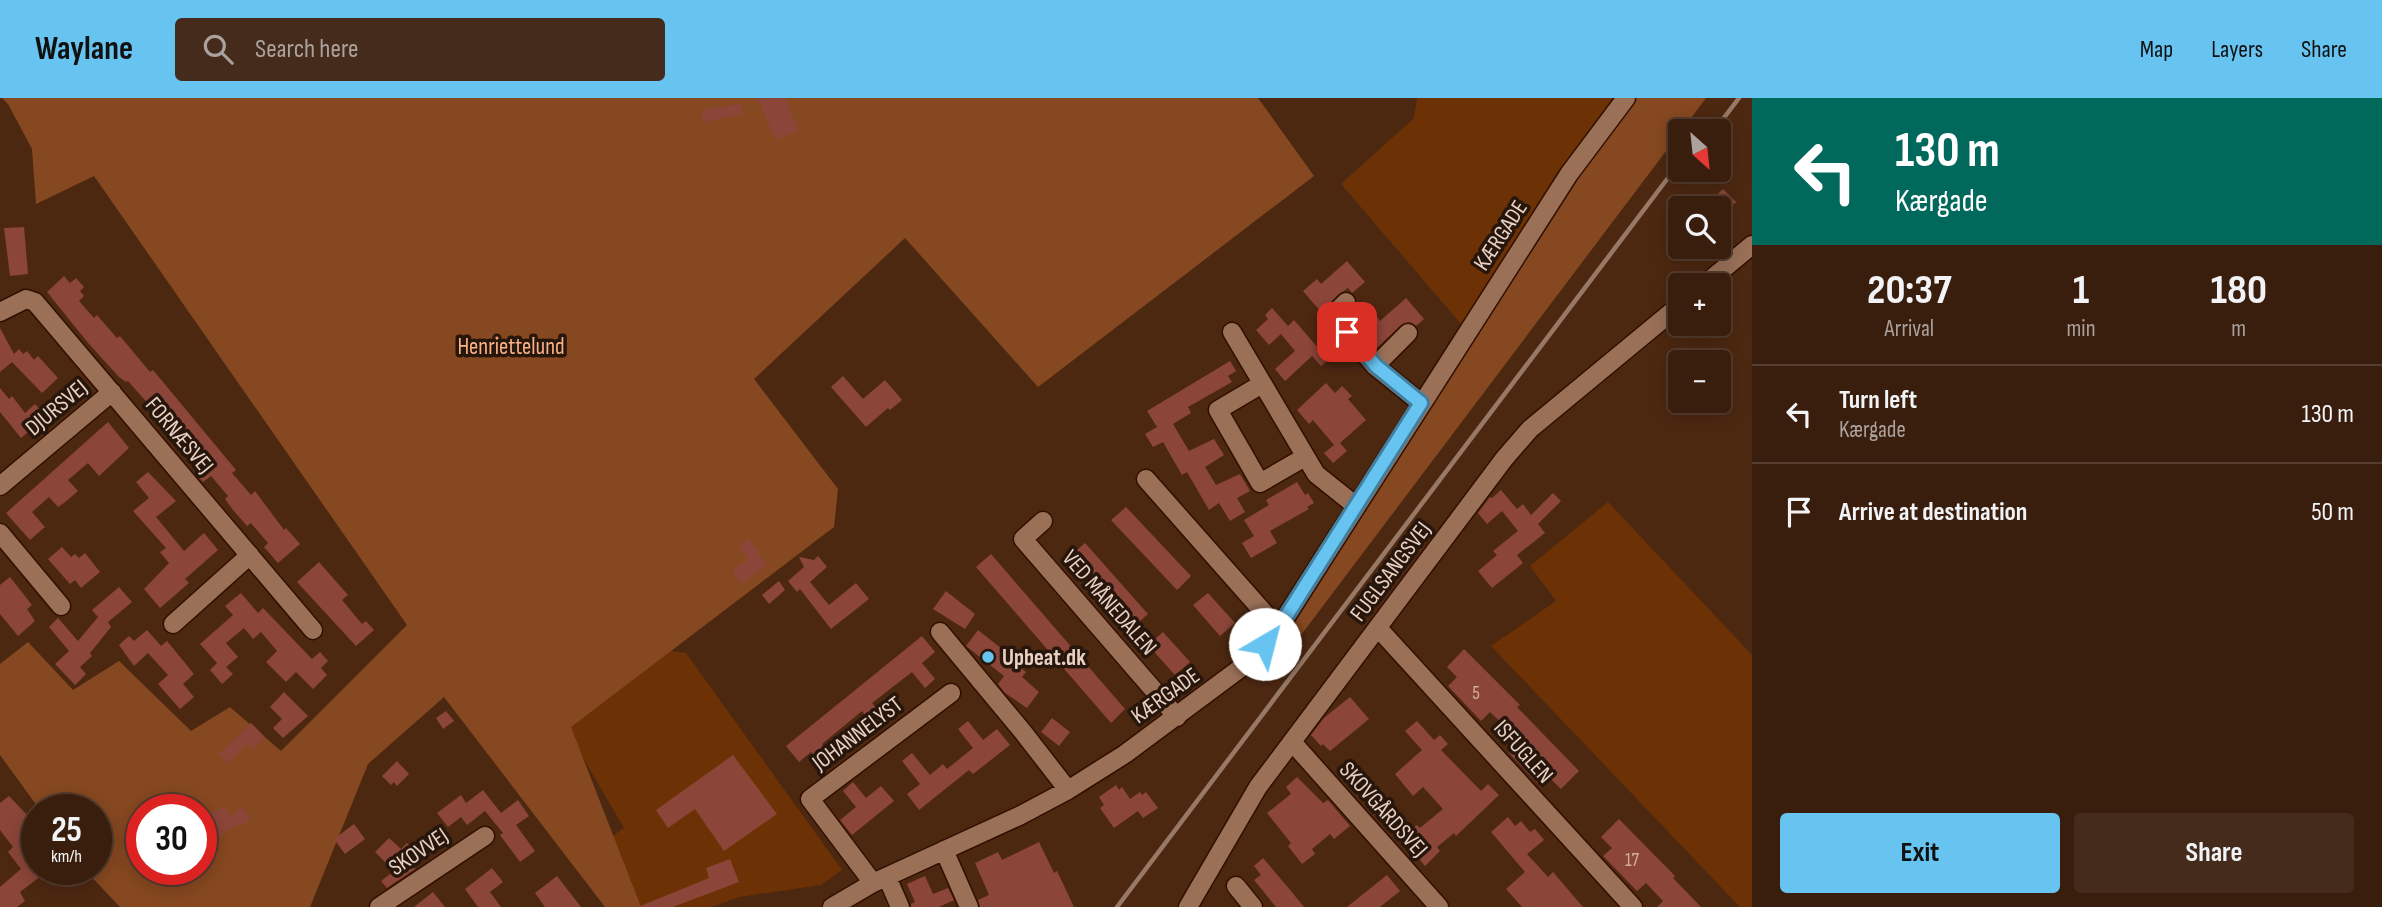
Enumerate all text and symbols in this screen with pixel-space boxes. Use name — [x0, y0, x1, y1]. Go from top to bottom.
search box — [175, 18, 665, 81]
text: Waylane — [35, 29, 133, 69]
icon: search — [199, 30, 237, 68]
text: Search here — [255, 34, 358, 65]
text: Map — [2140, 35, 2173, 64]
text: Layers — [2211, 35, 2263, 64]
text: Share — [2301, 35, 2347, 64]
north arrow — [1668, 119, 1731, 182]
map controls — [1668, 119, 1731, 413]
text: 130 m — [1895, 122, 2000, 181]
icon: left — [1780, 126, 1871, 217]
text: Kærgade — [1895, 182, 1988, 221]
street label: KÆRGADE — [1468, 195, 1534, 276]
button: search — [1668, 196, 1731, 259]
text: 20:37 — [1867, 265, 1951, 316]
text: 1 — [2073, 265, 2089, 316]
text: 180 — [2211, 265, 2267, 316]
button: + — [1668, 273, 1731, 336]
pin — [1317, 302, 1377, 362]
icon: arrive — [1328, 313, 1366, 351]
text: Arrival — [1885, 315, 1934, 343]
text: min — [2067, 315, 2095, 343]
text: m — [2231, 315, 2246, 343]
park label: Henriettelund — [457, 333, 565, 361]
button: − — [1668, 350, 1731, 413]
street label: DJURSVEJ — [20, 374, 93, 442]
text: Turn left — [1839, 385, 1917, 416]
street label: FORNÆSVEJ — [139, 392, 219, 480]
icon: left — [1780, 395, 1818, 433]
text: 130 m — [2302, 399, 2354, 430]
text: Kærgade — [1839, 416, 1906, 444]
icon: arrive — [1780, 493, 1818, 531]
text: Arrive at destination — [1839, 497, 2027, 528]
text: 50 m — [2311, 497, 2354, 528]
street label: FUGLSANGSVEJ — [1344, 516, 1437, 627]
street label: VED MÅNEDALEN — [1056, 544, 1162, 661]
position arrow — [1228, 607, 1302, 681]
place label: Upbeat.dk — [1002, 644, 1086, 672]
marker: Upbeat.dk — [980, 649, 996, 665]
street label: KÆRGADE — [1126, 662, 1205, 730]
house number: 5 — [1472, 682, 1480, 705]
street label: JOHANNELYST — [806, 691, 908, 778]
street label: ISFUGLEN — [1487, 714, 1559, 789]
street label: SKOVGÅRDSVEJ — [1333, 756, 1433, 863]
speed limit sign: 30 — [126, 794, 217, 885]
text: 25 — [51, 809, 82, 852]
button: Exit — [1780, 813, 2060, 893]
button: Share — [2074, 813, 2354, 893]
street label: SKOVVEJ — [383, 822, 454, 882]
text: km/h — [51, 846, 82, 867]
house number: 17 — [1625, 849, 1640, 872]

